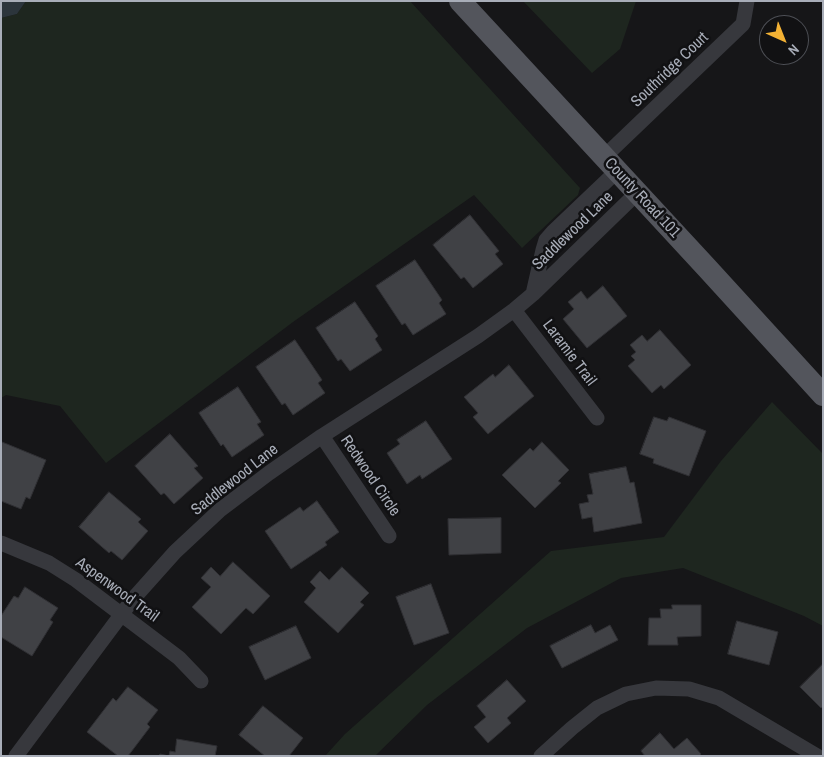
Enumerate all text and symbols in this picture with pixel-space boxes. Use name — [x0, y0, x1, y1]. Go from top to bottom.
north arrow — [759, 15, 809, 65]
street label: Southridge Court — [627, 28, 713, 112]
text: N — [784, 41, 803, 59]
street label: County Road 101 — [600, 154, 684, 242]
street label: Saddlewood Lane — [529, 188, 617, 274]
street label: Laramie Trail — [538, 316, 600, 390]
street label: Redwood Circle — [336, 432, 404, 520]
street label: Saddlewood Lane — [188, 440, 282, 520]
street label: Aspenwood Trail — [72, 553, 162, 627]

